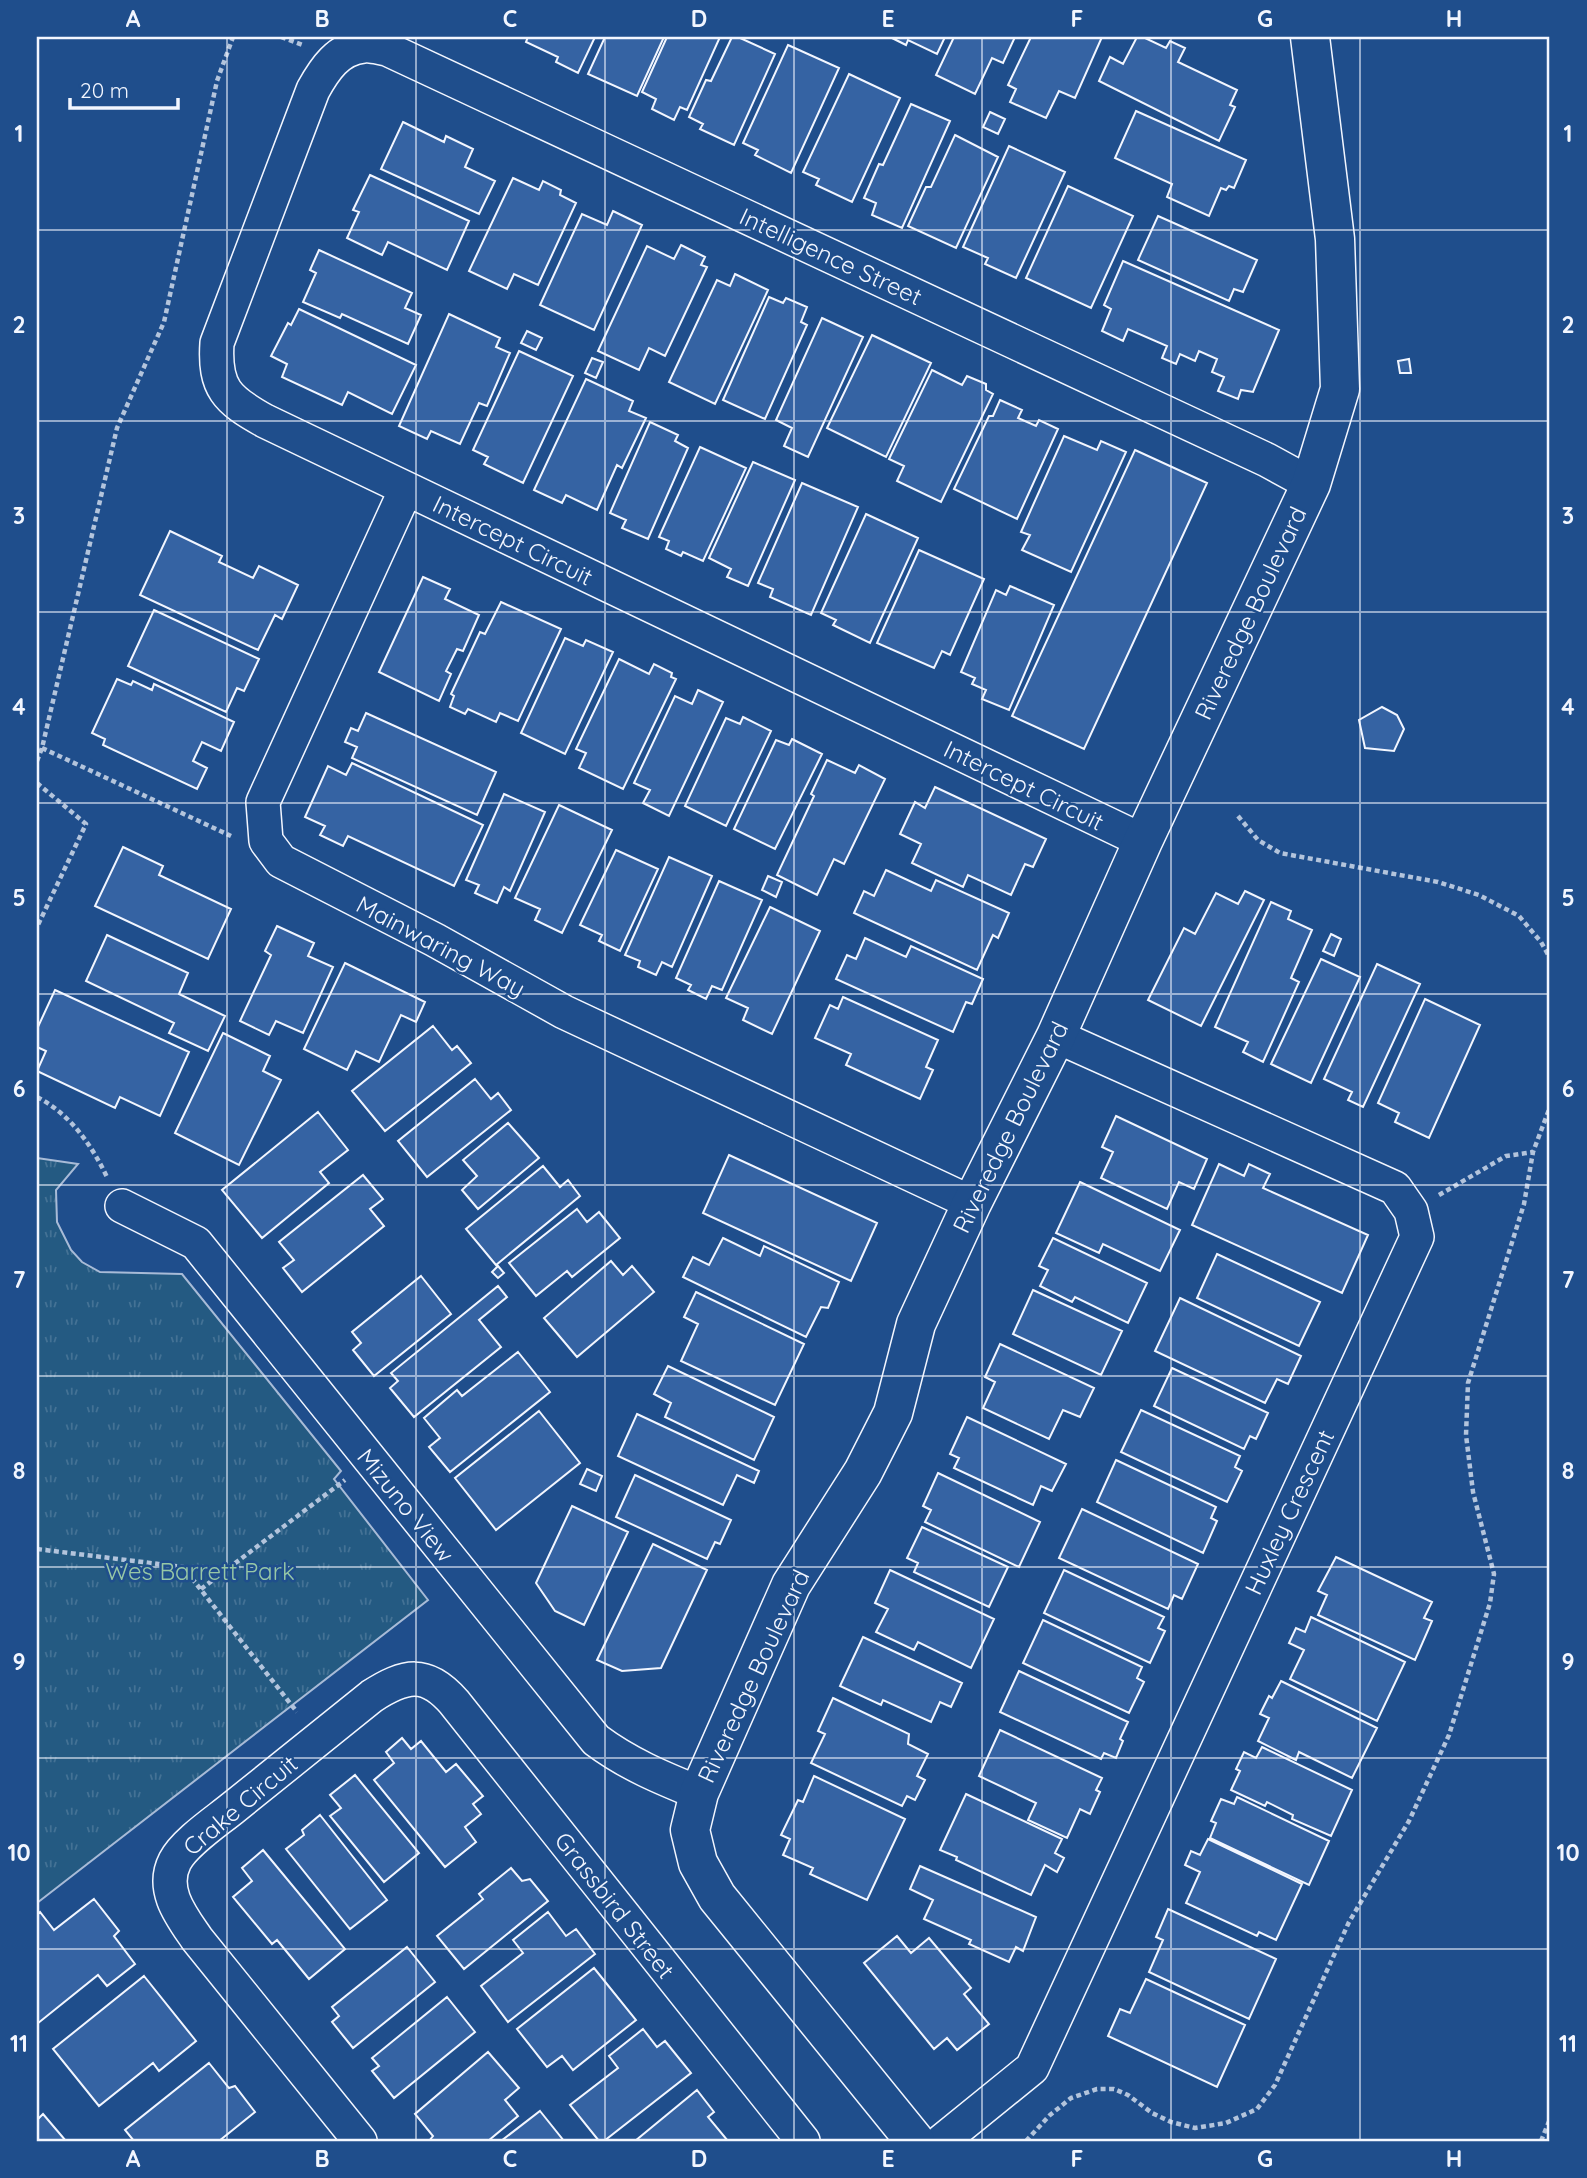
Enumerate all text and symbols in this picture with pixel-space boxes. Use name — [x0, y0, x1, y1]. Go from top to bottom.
text: A — [126, 4, 141, 33]
text: B — [314, 4, 330, 33]
text: C — [503, 4, 517, 33]
text: D — [691, 4, 707, 33]
text: E — [881, 4, 895, 33]
text: F — [1071, 4, 1083, 33]
text: G — [1257, 4, 1273, 33]
text: H — [1446, 4, 1462, 33]
scale bar — [70, 66, 178, 110]
text: 20 m — [80, 77, 129, 103]
text: 1 — [15, 119, 23, 148]
text: 1 — [1564, 119, 1572, 148]
street label: Intelligence Street — [735, 201, 927, 311]
text: 2 — [12, 310, 26, 339]
text: 2 — [1561, 310, 1575, 339]
street label: Intercept Circuit — [428, 488, 598, 592]
text: 3 — [13, 501, 25, 530]
text: 3 — [1562, 501, 1574, 530]
street label: Riveredge Boulevard — [1187, 502, 1313, 724]
text: 4 — [12, 692, 26, 721]
text: 4 — [1561, 692, 1575, 721]
street label: Intercept Circuit — [939, 733, 1109, 837]
text: 5 — [12, 883, 26, 912]
text: 5 — [1561, 883, 1575, 912]
street label: Mainwaring Way — [351, 889, 531, 1003]
street label: Riveredge Boulevard — [946, 1016, 1074, 1238]
text: 6 — [13, 1074, 25, 1103]
text: 6 — [1562, 1074, 1574, 1103]
text: 7 — [13, 1265, 26, 1294]
text: 7 — [1562, 1265, 1575, 1294]
street label: Huxley Crescent — [1238, 1425, 1340, 1599]
street label: Mizuno View — [351, 1442, 461, 1568]
text: 8 — [13, 1456, 25, 1485]
text: 8 — [1562, 1456, 1574, 1485]
park label: Wes Barrett Park — [105, 1556, 295, 1586]
street label: Riveredge Boulevard — [690, 1565, 816, 1787]
text: 9 — [12, 1647, 26, 1676]
text: 9 — [1561, 1647, 1575, 1676]
street label: Crake Circuit — [177, 1748, 303, 1862]
street label: Grassbird Street — [548, 1826, 682, 1984]
text: 10 — [7, 1838, 31, 1867]
text: 10 — [1556, 1838, 1580, 1867]
text: 11 — [10, 2029, 28, 2058]
text: 11 — [1559, 2029, 1577, 2058]
text: A — [126, 2144, 141, 2173]
text: B — [314, 2144, 330, 2173]
text: C — [503, 2144, 517, 2173]
text: D — [691, 2144, 707, 2173]
text: E — [881, 2144, 895, 2173]
text: F — [1071, 2144, 1083, 2173]
text: G — [1257, 2144, 1273, 2173]
text: H — [1446, 2144, 1462, 2173]

